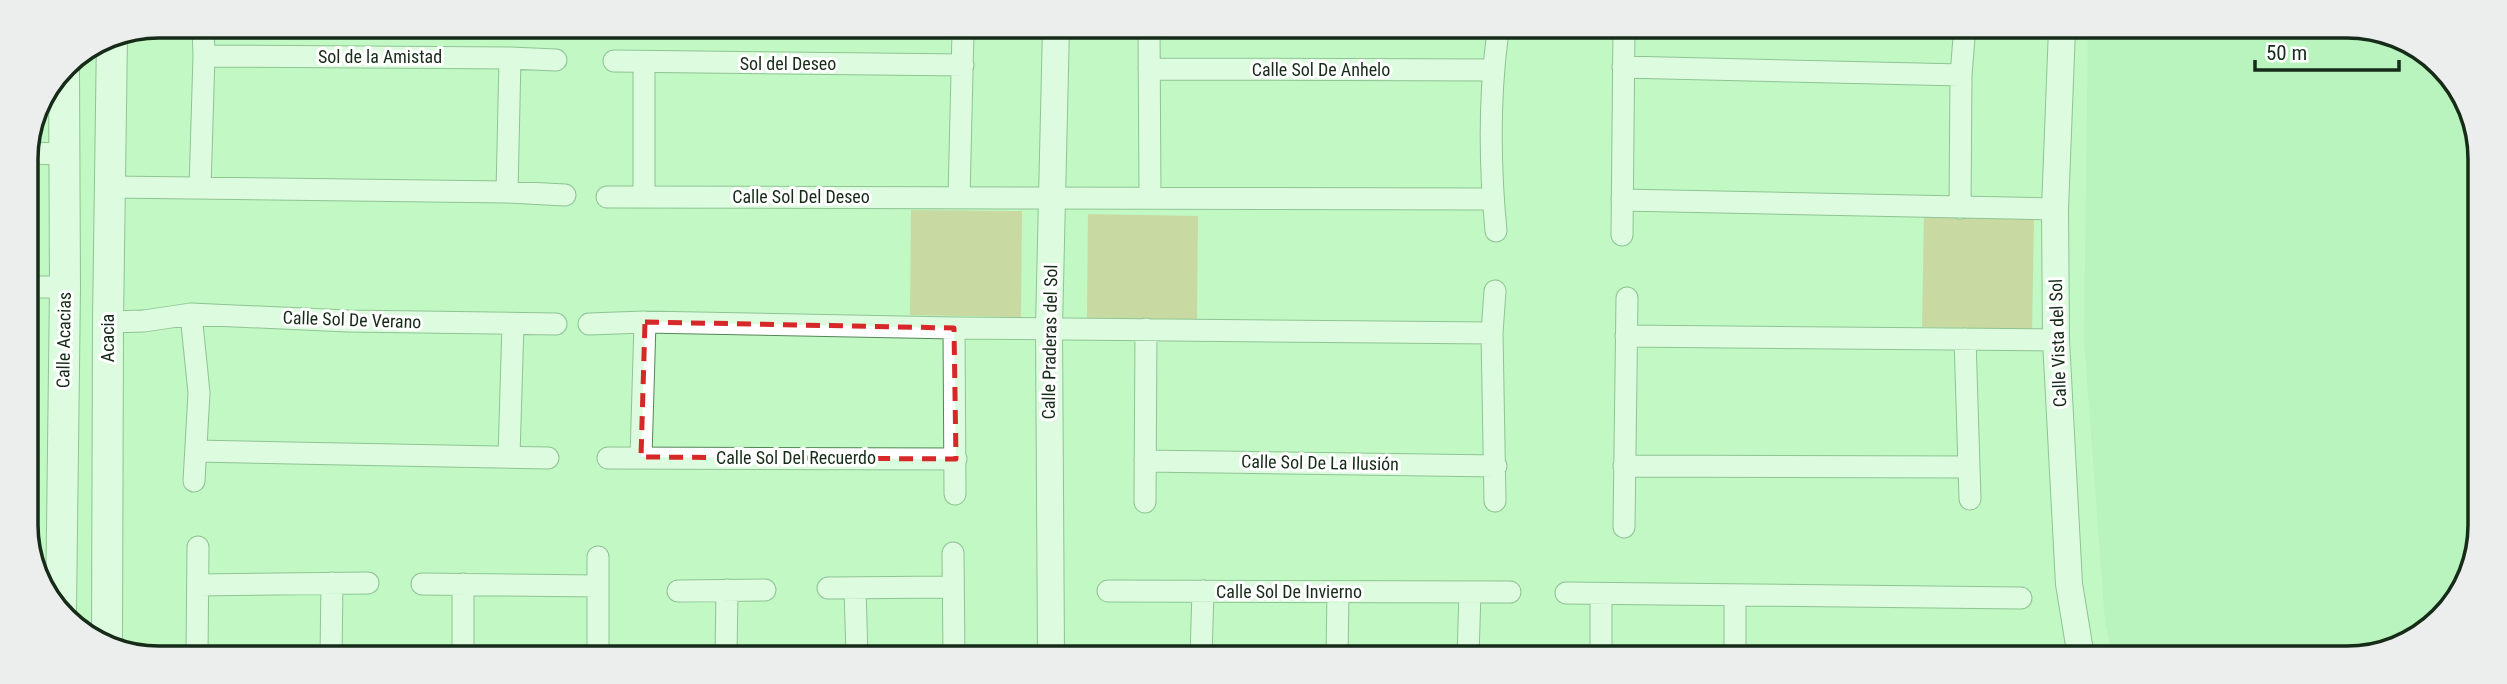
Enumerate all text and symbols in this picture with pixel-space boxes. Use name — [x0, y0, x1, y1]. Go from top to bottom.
scale bar — [2255, 28, 2398, 72]
text: 50 m — [2266, 41, 2307, 65]
street label: Sol de la Amistad — [318, 46, 442, 67]
street label: Sol del Deseo — [740, 53, 836, 74]
street label: Calle Sol De Anhelo — [1252, 59, 1390, 80]
street label: Calle Sol Del Deseo — [732, 186, 870, 207]
street label: Calle Praderas del Sol — [1038, 264, 1061, 420]
street label: Calle Vista del Sol — [2045, 279, 2070, 407]
street label: Calle Acacias — [52, 292, 75, 388]
street label: Calle Sol De Verano — [282, 307, 422, 332]
street label: Acacia — [97, 314, 118, 362]
street label: Calle Sol Del Recuerdo — [716, 447, 876, 468]
street label: Calle Sol De La Ilusión — [1241, 451, 1399, 474]
street label: Calle Sol De Invierno — [1216, 581, 1362, 602]

